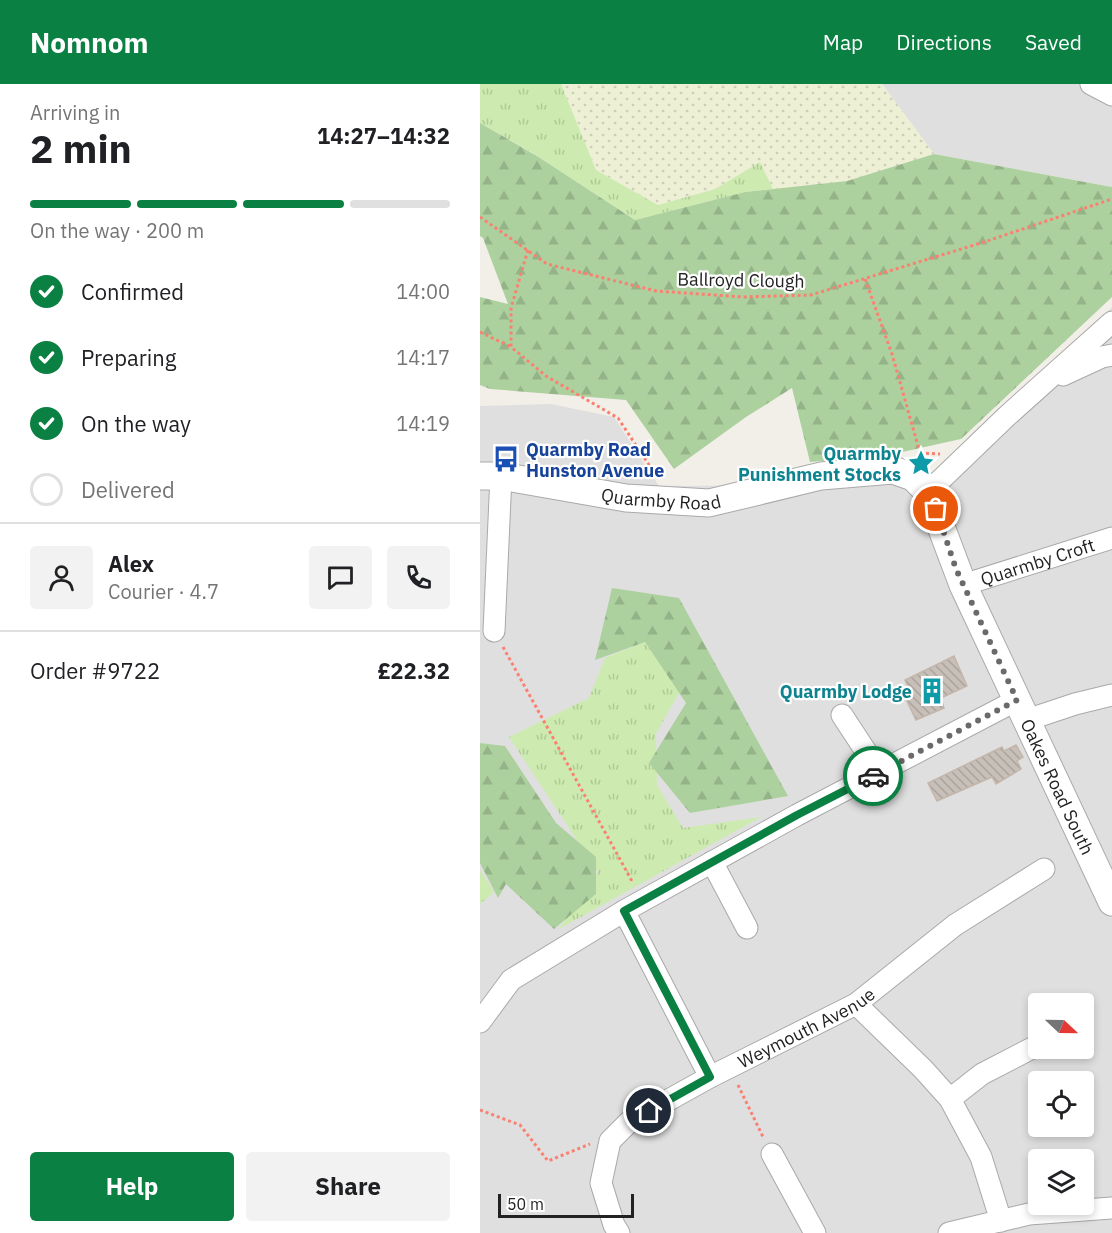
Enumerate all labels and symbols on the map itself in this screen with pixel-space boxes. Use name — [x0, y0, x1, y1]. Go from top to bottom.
street label: Ballroyd Clough — [677, 267, 805, 293]
place label: Quarmby Road Hunston Avenue — [526, 438, 664, 482]
place label: Quarmby Punishment Stocks — [738, 442, 901, 486]
bus stop icon: Quarmby Road Hunston Avenue — [491, 444, 521, 474]
place icon: Quarmby Punishment Stocks — [906, 448, 936, 478]
street label: Quarmby Road — [599, 482, 723, 515]
pin — [910, 483, 961, 534]
street label: Quarmby Croft — [977, 533, 1097, 590]
building icon: Quarmby Lodge — [917, 676, 947, 706]
place label: Quarmby Lodge — [780, 680, 912, 703]
street label: Oakes Road South — [1016, 715, 1100, 858]
courier — [843, 746, 903, 806]
street label: Weymouth Avenue — [734, 982, 879, 1073]
north arrow — [1028, 993, 1094, 1059]
pin — [623, 1085, 674, 1136]
scale bar — [498, 1191, 634, 1218]

